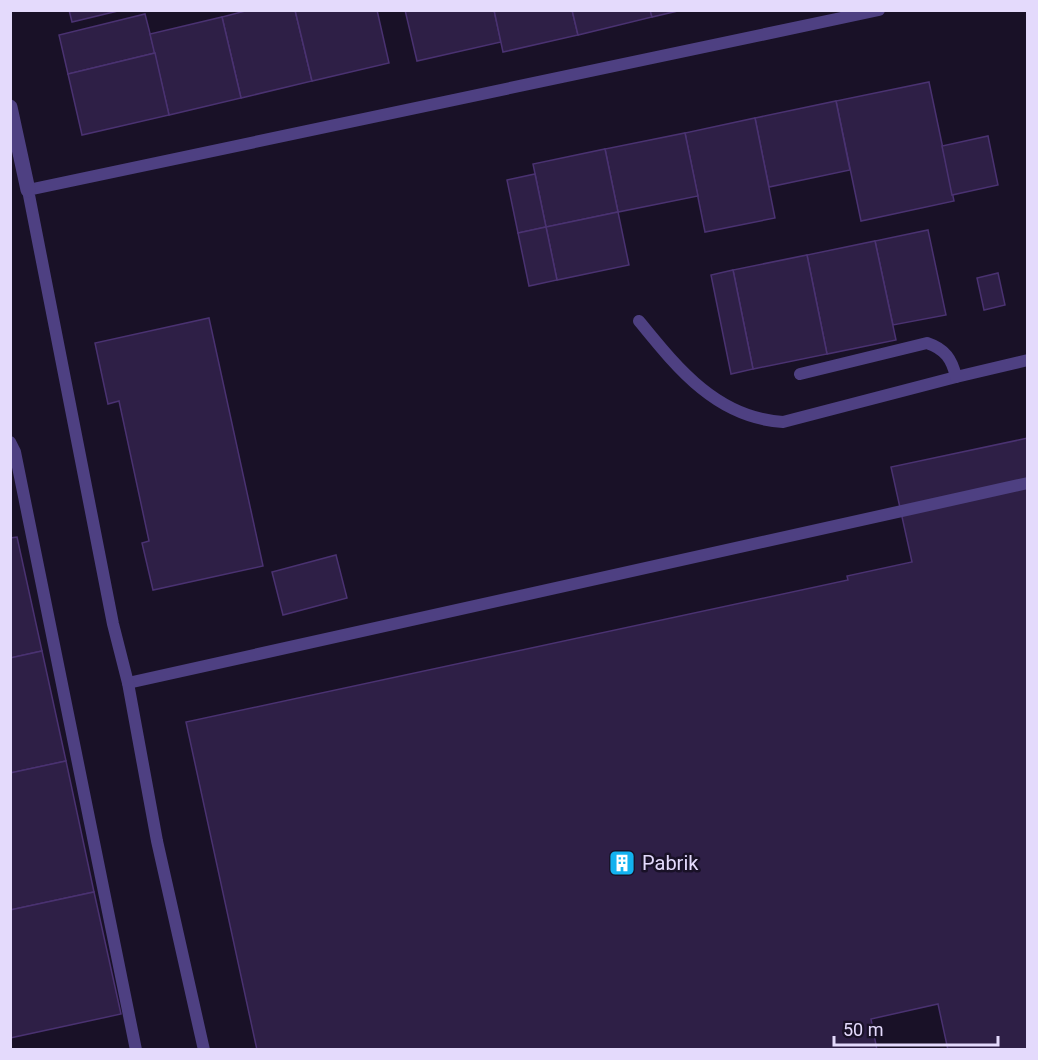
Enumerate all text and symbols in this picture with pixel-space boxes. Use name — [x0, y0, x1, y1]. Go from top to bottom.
building icon: Pabrik — [607, 848, 637, 878]
place label: Pabrik — [642, 851, 699, 875]
scale bar — [834, 1009, 998, 1047]
text: 50 m — [843, 1019, 883, 1040]

